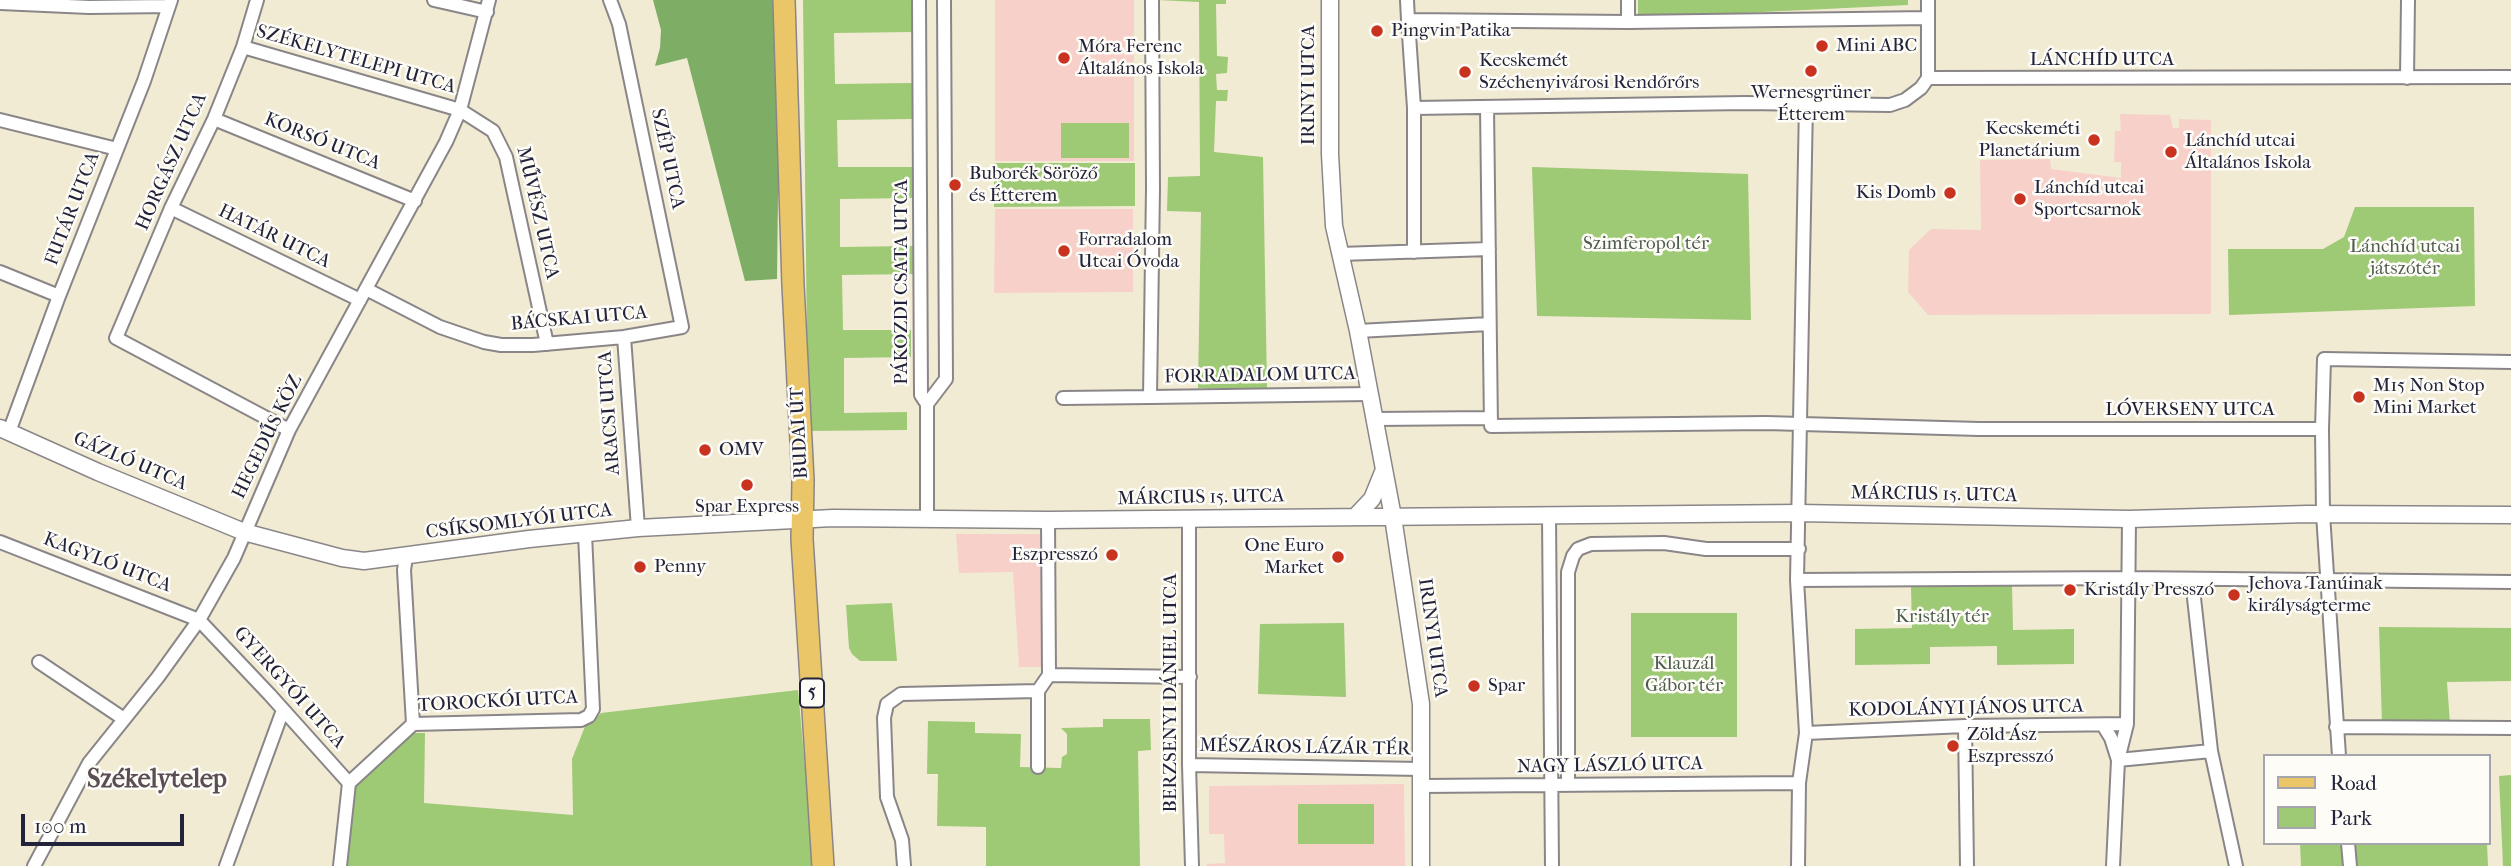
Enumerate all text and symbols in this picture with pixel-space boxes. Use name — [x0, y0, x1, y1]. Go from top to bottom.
place label: Pingvin Patika — [1391, 20, 1511, 42]
street label: SZÉKELYTELEPI UTCA — [254, 21, 458, 99]
marker: Pingvin Patika — [1369, 23, 1385, 39]
street label: IRINYI UTCA — [1298, 25, 1320, 145]
place label: Mini ABC — [1836, 35, 1917, 57]
place label: Móra Ferenc Általános Iskola — [1078, 36, 1204, 80]
marker: Mini ABC — [1814, 38, 1830, 54]
street label: LÁNCHÍD UTCA — [2030, 49, 2174, 71]
marker: Móra Ferenc Általános Iskola — [1056, 50, 1072, 66]
place label: Kecskemét Széchenyivárosi Rendőrőrs — [1479, 50, 1699, 94]
marker: Wernesgrüner Étterem — [1803, 63, 1819, 79]
marker: Kecskemét Széchenyivárosi Rendőrőrs — [1457, 64, 1473, 80]
place label: Wernesgrüner Étterem — [1751, 82, 1871, 126]
street label: HORGÁSZ UTCA — [132, 90, 212, 234]
street label: SZÉP UTCA — [645, 107, 689, 211]
street label: KORSÓ UTCA — [261, 108, 383, 176]
place label: Kecskeméti Planetárium — [1979, 118, 2080, 162]
place label: Lánchíd utcai Általános Iskola — [2185, 130, 2311, 174]
marker: Kecskeméti Planetárium — [2086, 132, 2102, 148]
marker: Lánchíd utcai Általános Iskola — [2163, 144, 2179, 160]
street label: MŰVÉSZ UTCA — [511, 145, 563, 281]
street label: FUTÁR UTCA — [41, 149, 105, 269]
place label: Buborék Söröző és Étterem — [969, 163, 1098, 207]
marker: Buborék Söröző és Étterem — [947, 177, 963, 193]
place label: Lánchíd utcai Sportcsarnok — [2034, 177, 2144, 221]
street label: PÁKOZDI CSATA UTCA — [891, 179, 913, 385]
place label: Kis Domb — [1856, 182, 1936, 204]
marker: Kis Domb — [1942, 185, 1958, 201]
marker: Lánchíd utcai Sportcsarnok — [2012, 191, 2028, 207]
street label: HATÁR UTCA — [214, 200, 334, 274]
place label: Forradalom Utcai Óvoda — [1078, 229, 1179, 273]
park label: Szimferopol tér — [1583, 233, 1709, 255]
park label: Lánchíd utcai játszótér — [2350, 236, 2460, 280]
marker: Forradalom Utcai Óvoda — [1056, 243, 1072, 259]
street label: BÁCSKAI UTCA — [510, 302, 648, 336]
street label: ARACSI UTCA — [594, 350, 626, 476]
street label: FORRADALOM UTCA — [1164, 363, 1356, 389]
street label: HEGEDŰS KÖZ — [228, 371, 308, 503]
place label: M15 Non Stop Mini Market — [2373, 375, 2485, 419]
street label: BUDAI ÚT — [786, 386, 814, 480]
marker: M15 Non Stop Mini Market — [2351, 389, 2367, 405]
street label: LÓVERSENY UTCA — [2105, 399, 2275, 421]
street label: GÁZLÓ UTCA — [70, 428, 190, 496]
place label: OMV — [719, 439, 764, 461]
marker: OMV — [697, 442, 713, 458]
marker: Spar Express — [739, 477, 755, 493]
street label: MÁRCIUS 15. UTCA — [1850, 482, 2018, 508]
street label: MÁRCIUS 15. UTCA — [1117, 485, 1285, 511]
place label: Spar Express — [695, 496, 799, 518]
street label: CSÍKSOMLYÓI UTCA — [425, 499, 613, 545]
street label: KAGYLÓ UTCA — [40, 528, 174, 598]
place label: One Euro Market — [1245, 535, 1324, 579]
place label: Eszpresszó — [1011, 544, 1098, 566]
marker: Eszpresszó — [1104, 547, 1120, 563]
marker: One Euro Market — [1330, 549, 1346, 565]
place label: Penny — [654, 556, 706, 578]
marker: Penny — [632, 559, 648, 575]
place label: Jehova Tanúinak királyságterme — [2248, 573, 2383, 617]
street label: BERZSENYI DÁNIEL UTCA — [1160, 574, 1182, 812]
street label: IRINYI UTCA — [1412, 577, 1452, 699]
place label: Kristály Presszó — [2084, 579, 2214, 601]
marker: Kristály Presszó — [2062, 582, 2078, 598]
marker: Jehova Tanúinak királyságterme — [2226, 587, 2242, 603]
park label: Kristály tér — [1895, 606, 1989, 628]
street label: GYERGYÓI UTCA — [228, 622, 350, 754]
park label: Klauzál Gábor tér — [1645, 653, 1723, 697]
place label: Spar — [1488, 675, 1525, 697]
road number: 5 — [800, 678, 824, 708]
marker: Spar — [1466, 678, 1482, 694]
street label: TOROCKÓI UTCA — [417, 686, 579, 718]
street label: KODOLÁNYI JÁNOS UTCA — [1848, 696, 2084, 722]
place label: Zöld Ász Eszpresszó — [1967, 724, 2054, 768]
street label: MÉSZÁROS LÁZÁR TÉR — [1199, 735, 1411, 761]
marker: Zöld Ász Eszpresszó — [1945, 738, 1961, 754]
street label: NAGY LÁSZLÓ UTCA — [1517, 753, 1703, 779]
legend — [2262, 754, 2490, 845]
district label: Székelytelep — [87, 765, 227, 797]
text: Road — [2330, 771, 2377, 795]
scale bar — [24, 800, 187, 844]
text: Park — [2330, 806, 2372, 830]
text: 100 m — [34, 814, 87, 838]

